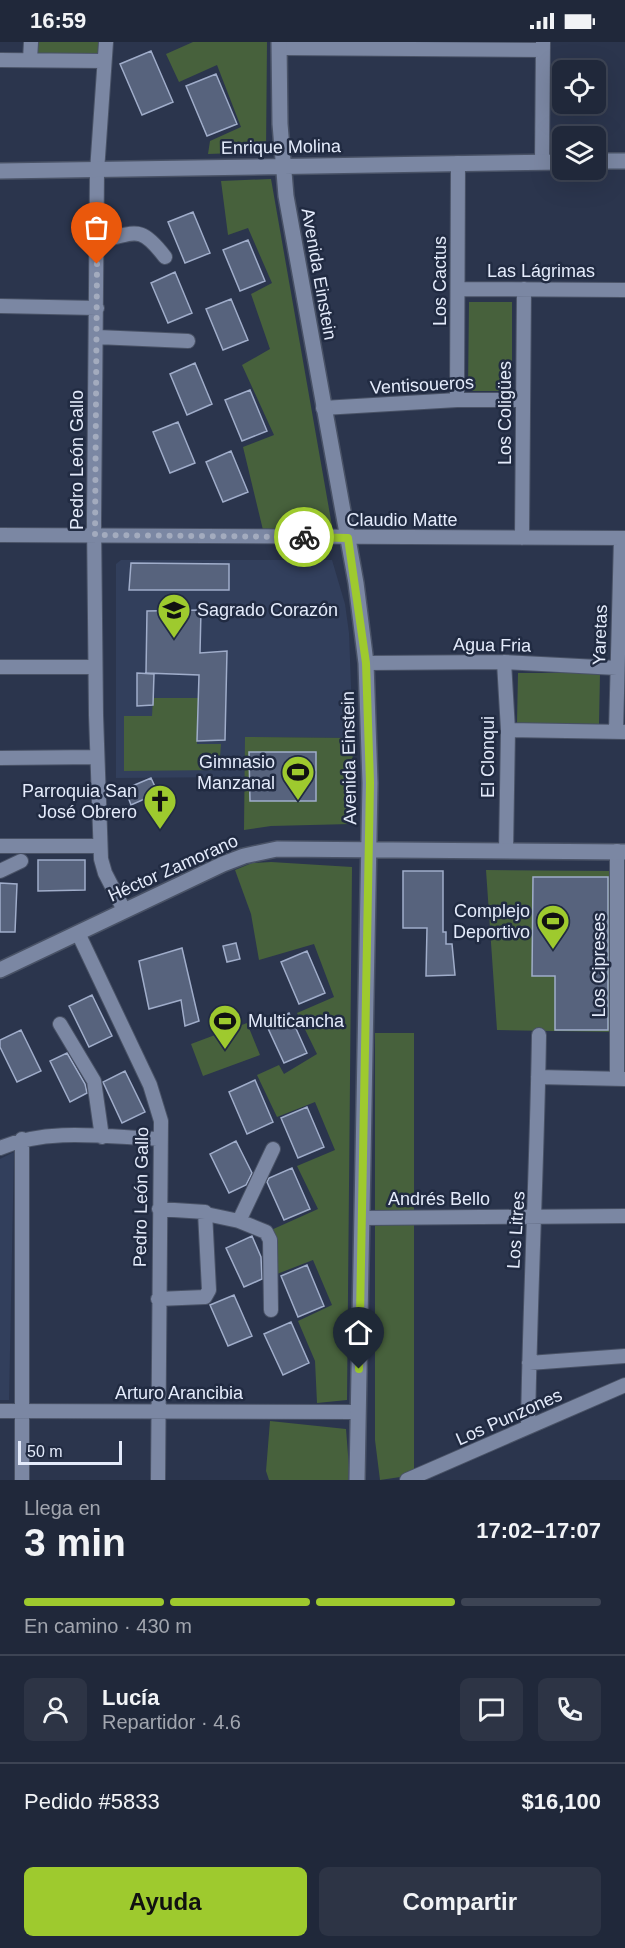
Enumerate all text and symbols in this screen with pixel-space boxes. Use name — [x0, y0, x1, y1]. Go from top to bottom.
text: 16:59 — [30, 8, 86, 33]
map controls — [552, 60, 606, 180]
button: locate — [552, 60, 606, 114]
button: layers — [552, 126, 606, 180]
street label: Enrique Molina — [221, 136, 342, 158]
pin — [71, 202, 122, 264]
street label: Avenida Einstein — [298, 206, 340, 342]
icon: bag — [80, 211, 113, 244]
street label: Los Cactus — [430, 236, 450, 326]
street label: Las Lágrimas — [487, 261, 595, 281]
street label: Los Coligües — [495, 361, 515, 465]
street label: Ventisoueros — [370, 372, 474, 398]
street label: Pedro León Gallo — [67, 390, 87, 530]
courier — [274, 507, 334, 567]
street label: Claudio Matte — [346, 510, 458, 530]
icon: bike — [288, 521, 321, 554]
school or university icon: Sagrado Corazón — [156, 592, 192, 639]
place label: Sagrado Corazón — [197, 600, 338, 620]
street label: Yaretas — [589, 604, 611, 666]
street label: Agua Fria — [453, 634, 532, 656]
street label: Avenida Einstein — [338, 691, 360, 825]
street label: El Clonqui — [478, 716, 498, 798]
place label: Gimnasio Manzanal — [197, 752, 275, 793]
sports icon: Gimnasio Manzanal — [280, 754, 316, 801]
place label: Parroquia San José Obrero — [22, 781, 137, 822]
church icon: Parroquia San José Obrero — [142, 783, 178, 830]
street label: Héctor Zamorano — [105, 830, 241, 906]
place label: Complejo Deportivo — [453, 901, 530, 942]
sports icon: Complejo Deportivo — [535, 903, 571, 950]
street label: Los Cipreses — [589, 912, 609, 1018]
sports icon: Multicancha — [207, 1003, 243, 1050]
place label: Multicancha — [248, 1011, 345, 1031]
street label: Pedro León Gallo — [130, 1127, 152, 1267]
street label: Andrés Bello — [388, 1189, 490, 1209]
street label: Los Litres — [503, 1190, 529, 1270]
pin — [333, 1307, 384, 1369]
icon: home — [342, 1316, 375, 1349]
street label: Arturo Arancibia — [115, 1383, 244, 1403]
street label: Los Punzones — [453, 1385, 565, 1449]
scale bar — [18, 1438, 122, 1466]
text: 50 m — [27, 1443, 63, 1460]
text: Llega en — [24, 1497, 101, 1519]
text: 17:02–17:07 — [476, 1518, 601, 1543]
text: 3 min — [24, 1521, 126, 1564]
text: En camino · 430 m — [24, 1615, 192, 1637]
button: person — [24, 1678, 87, 1741]
button: chat — [460, 1678, 523, 1741]
button: phone — [538, 1678, 601, 1741]
text: Lucía — [102, 1685, 159, 1710]
text: Repartidor · 4.6 — [102, 1711, 241, 1733]
text: Pedido #5833 — [24, 1789, 160, 1814]
text: $16,100 — [521, 1789, 601, 1814]
button: Ayuda — [24, 1867, 307, 1936]
button: Compartir — [319, 1867, 601, 1936]

